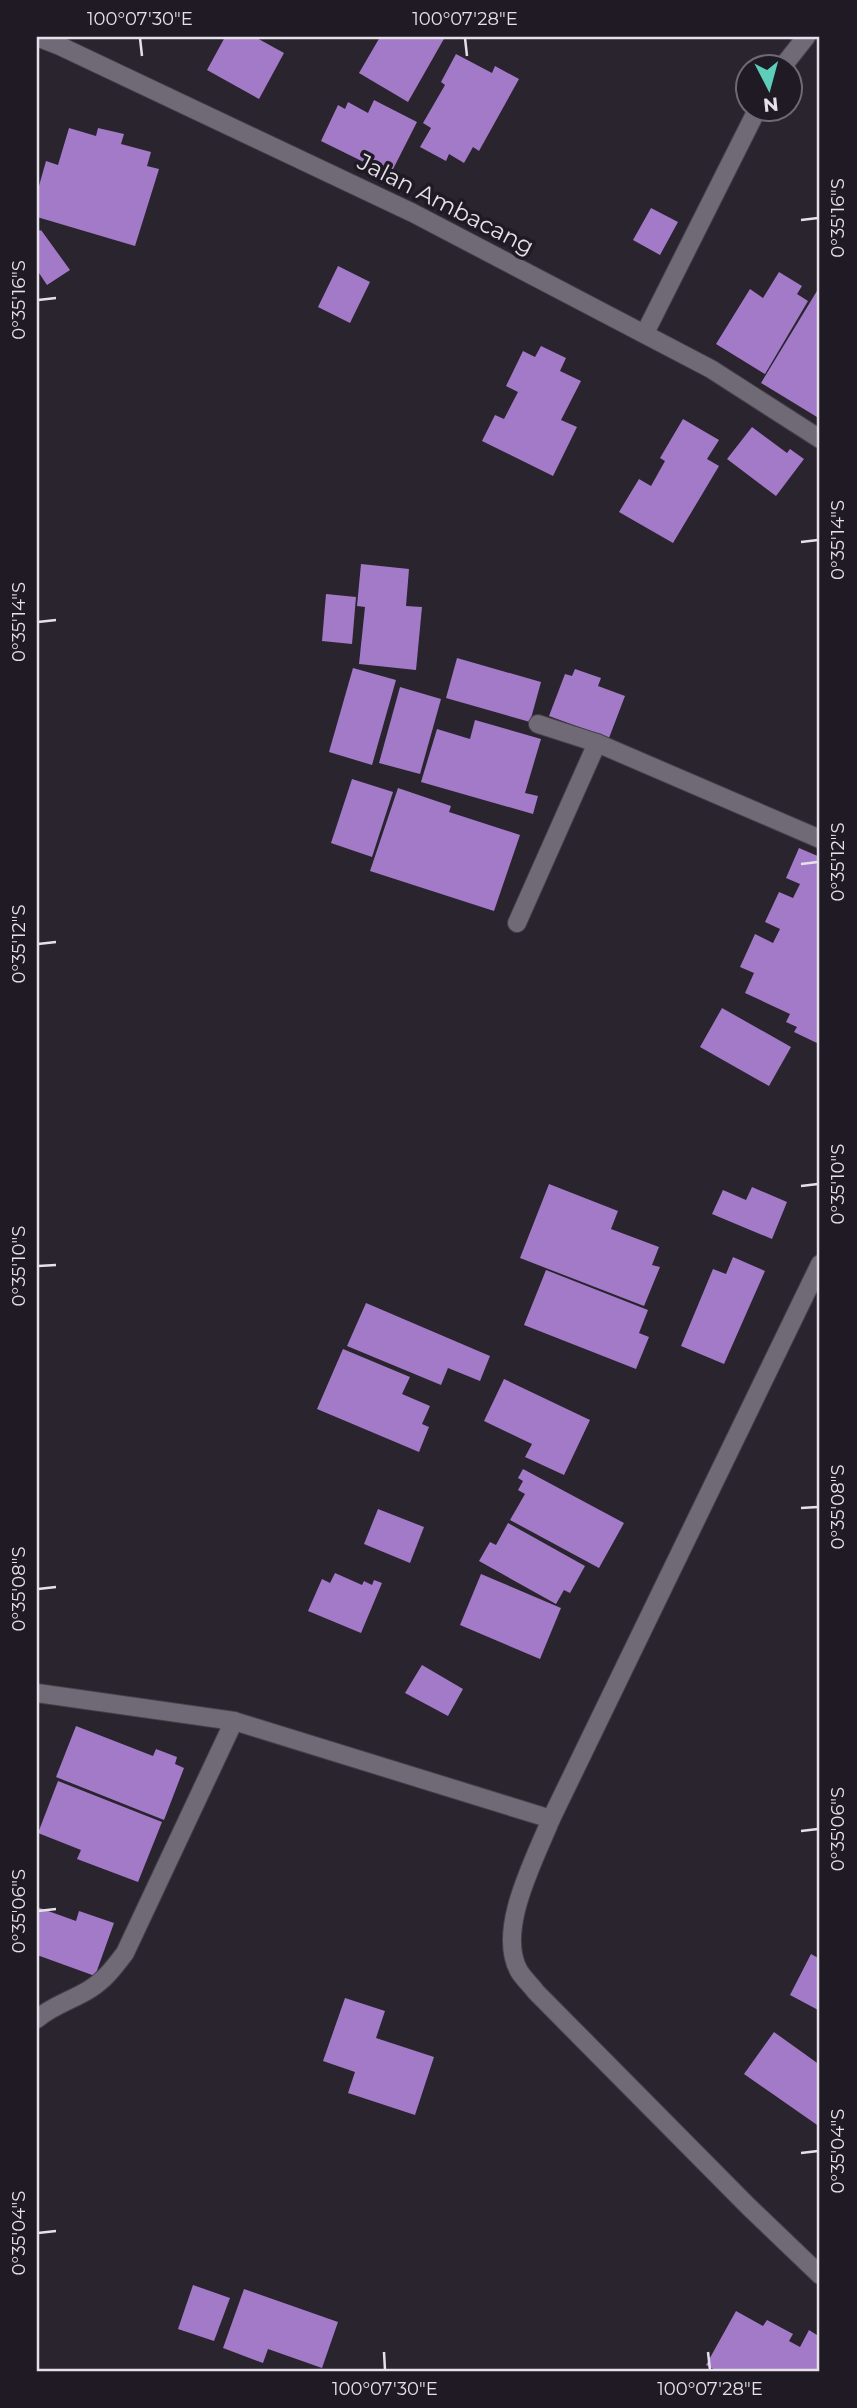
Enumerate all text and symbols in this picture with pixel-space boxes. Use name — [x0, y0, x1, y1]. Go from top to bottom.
text: 100°07'30"E — [87, 8, 193, 30]
text: 100°07'28"E — [412, 8, 518, 30]
north arrow — [734, 52, 804, 122]
text: N — [762, 92, 780, 117]
street label: Jalan Ambacang — [352, 147, 539, 261]
text: 0°35'16"S — [827, 178, 849, 258]
text: 0°35'16"S — [8, 260, 30, 340]
text: 0°35'14"S — [827, 500, 849, 580]
text: 0°35'14"S — [8, 582, 30, 662]
text: 0°35'12"S — [827, 823, 849, 901]
text: 0°35'12"S — [8, 905, 30, 983]
text: 0°35'10"S — [827, 1144, 849, 1224]
text: 0°35'10"S — [8, 1226, 30, 1306]
text: 0°35'08"S — [827, 1465, 849, 1549]
text: 0°35'08"S — [8, 1547, 30, 1631]
text: 0°35'06"S — [827, 1787, 849, 1871]
text: 0°35'06"S — [8, 1869, 30, 1953]
text: 0°35'04"S — [827, 2109, 849, 2193]
text: 0°35'04"S — [8, 2191, 30, 2275]
text: 100°07'30"E — [332, 2378, 438, 2400]
text: 100°07'28"E — [657, 2378, 763, 2400]

